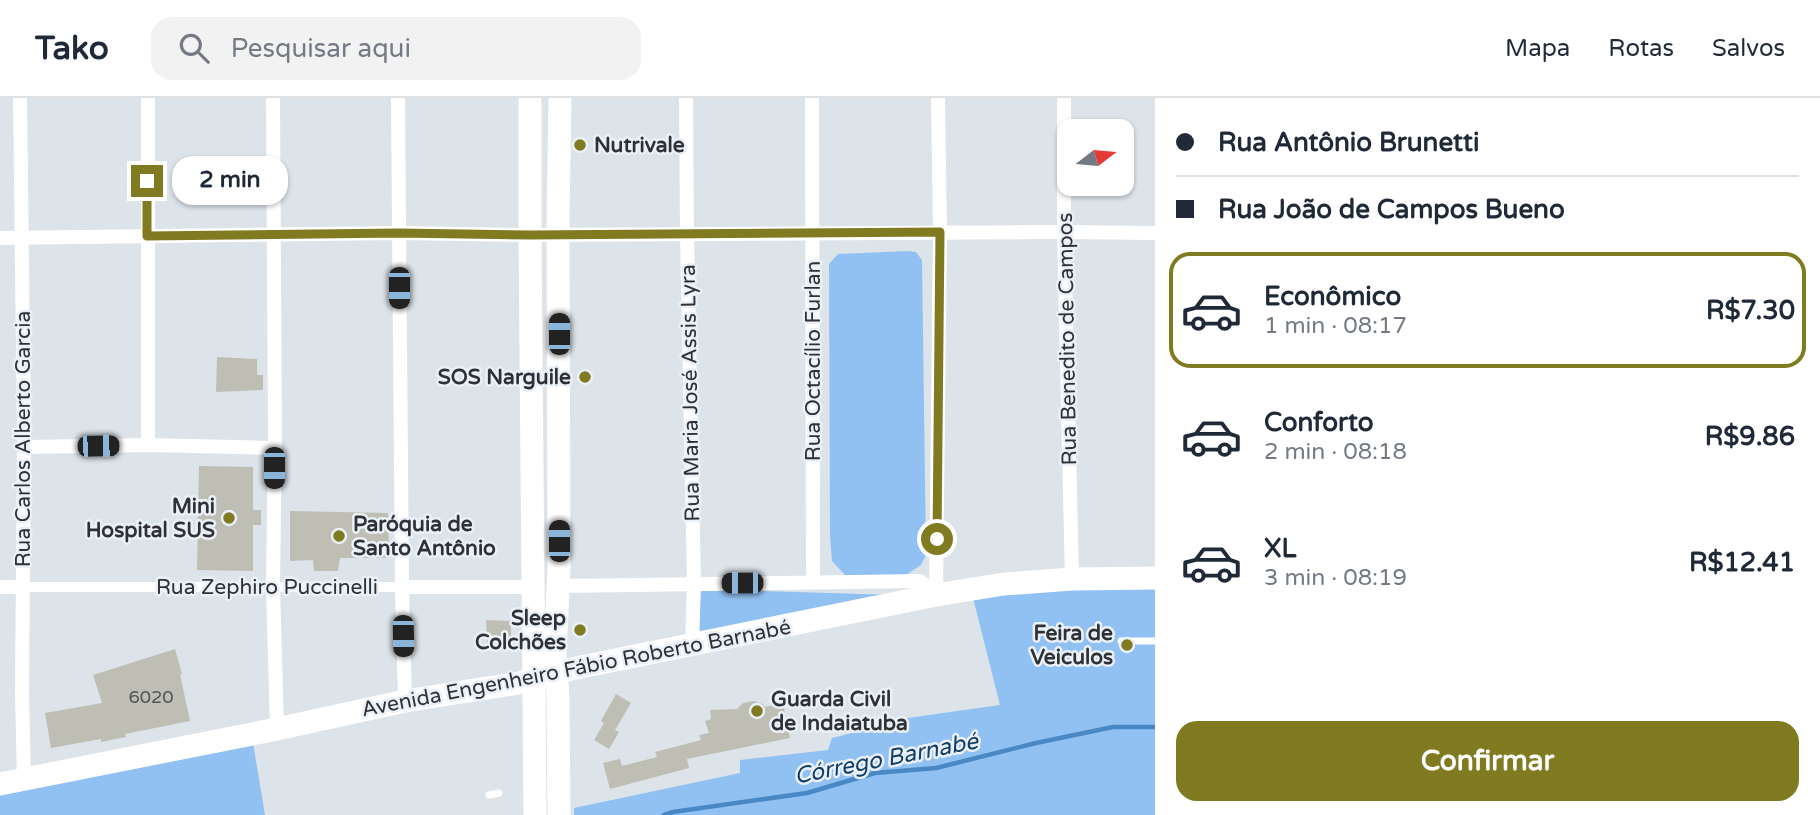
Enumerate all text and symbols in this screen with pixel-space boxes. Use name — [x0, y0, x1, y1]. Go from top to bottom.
search box — [151, 17, 641, 80]
text: Tako — [35, 29, 109, 68]
icon: search — [175, 29, 213, 67]
text: Pesquisar aqui — [231, 33, 411, 64]
text: Mapa — [1505, 34, 1570, 63]
text: Rotas — [1608, 34, 1674, 63]
text: Salvos — [1712, 34, 1785, 63]
north arrow — [1057, 119, 1134, 196]
map controls — [1057, 119, 1134, 196]
text: Rua Antônio Brunetti — [1218, 127, 1479, 158]
place label: Nutrivale — [594, 133, 685, 158]
marker: Nutrivale — [572, 137, 588, 153]
callout: 2 min — [172, 156, 287, 206]
route end — [131, 165, 163, 197]
text: 2 min — [199, 166, 261, 194]
text: Rua João de Campos Bueno — [1218, 194, 1565, 225]
street label: Rua Benedito de Campos — [1053, 212, 1082, 466]
street label: Rua Octacílio Furlan — [801, 261, 826, 461]
street label: Rua Maria José Assis Lyra — [676, 264, 705, 522]
car — [389, 267, 410, 309]
icon: car — [1180, 279, 1243, 342]
text: Econômico — [1264, 281, 1401, 312]
text: R$7.30 — [1706, 295, 1795, 326]
street label: Rua Carlos Alberto Garcia — [11, 311, 36, 567]
text: 1 min · 08:17 — [1264, 312, 1407, 340]
car — [549, 313, 570, 355]
place label: SOS Narguile — [438, 365, 571, 390]
marker: SOS Narguile — [577, 369, 593, 385]
icon: car — [1180, 405, 1243, 468]
text: Conforto — [1264, 407, 1373, 438]
text: R$9.86 — [1705, 421, 1795, 452]
car — [77, 435, 120, 457]
text: 2 min · 08:18 — [1264, 438, 1407, 466]
car — [264, 447, 285, 489]
place label: Mini Hospital SUS — [86, 494, 215, 543]
marker: Mini Hospital SUS — [221, 510, 237, 526]
place label: Paróquia de Santo Antônio — [353, 512, 496, 561]
car — [549, 520, 570, 562]
route start — [921, 523, 953, 555]
marker: Paróquia de Santo Antônio — [331, 528, 347, 544]
icon: car — [1180, 531, 1243, 594]
text: XL — [1264, 533, 1296, 564]
text: R$12.41 — [1689, 547, 1795, 578]
text: 3 min · 08:19 — [1264, 564, 1407, 592]
car — [722, 573, 764, 594]
street label: Rua Zephiro Puccinelli — [156, 575, 378, 600]
place label: Sleep Colchões — [475, 606, 566, 655]
street label: Avenida Engenheiro Fábio Roberto Barnabé — [359, 615, 793, 722]
car — [393, 615, 414, 657]
place label: Feira de Veiculos — [1030, 621, 1113, 670]
marker: Sleep Colchões — [572, 622, 588, 638]
marker: Feira de Veiculos — [1119, 637, 1135, 653]
house number: 6020 — [128, 686, 174, 708]
place label: Guarda Civil de Indaiatuba — [771, 687, 908, 736]
marker: Guarda Civil de Indaiatuba — [749, 703, 765, 719]
button: Confirmar — [1176, 721, 1799, 801]
water label: Córrego Barnabé — [792, 727, 982, 791]

